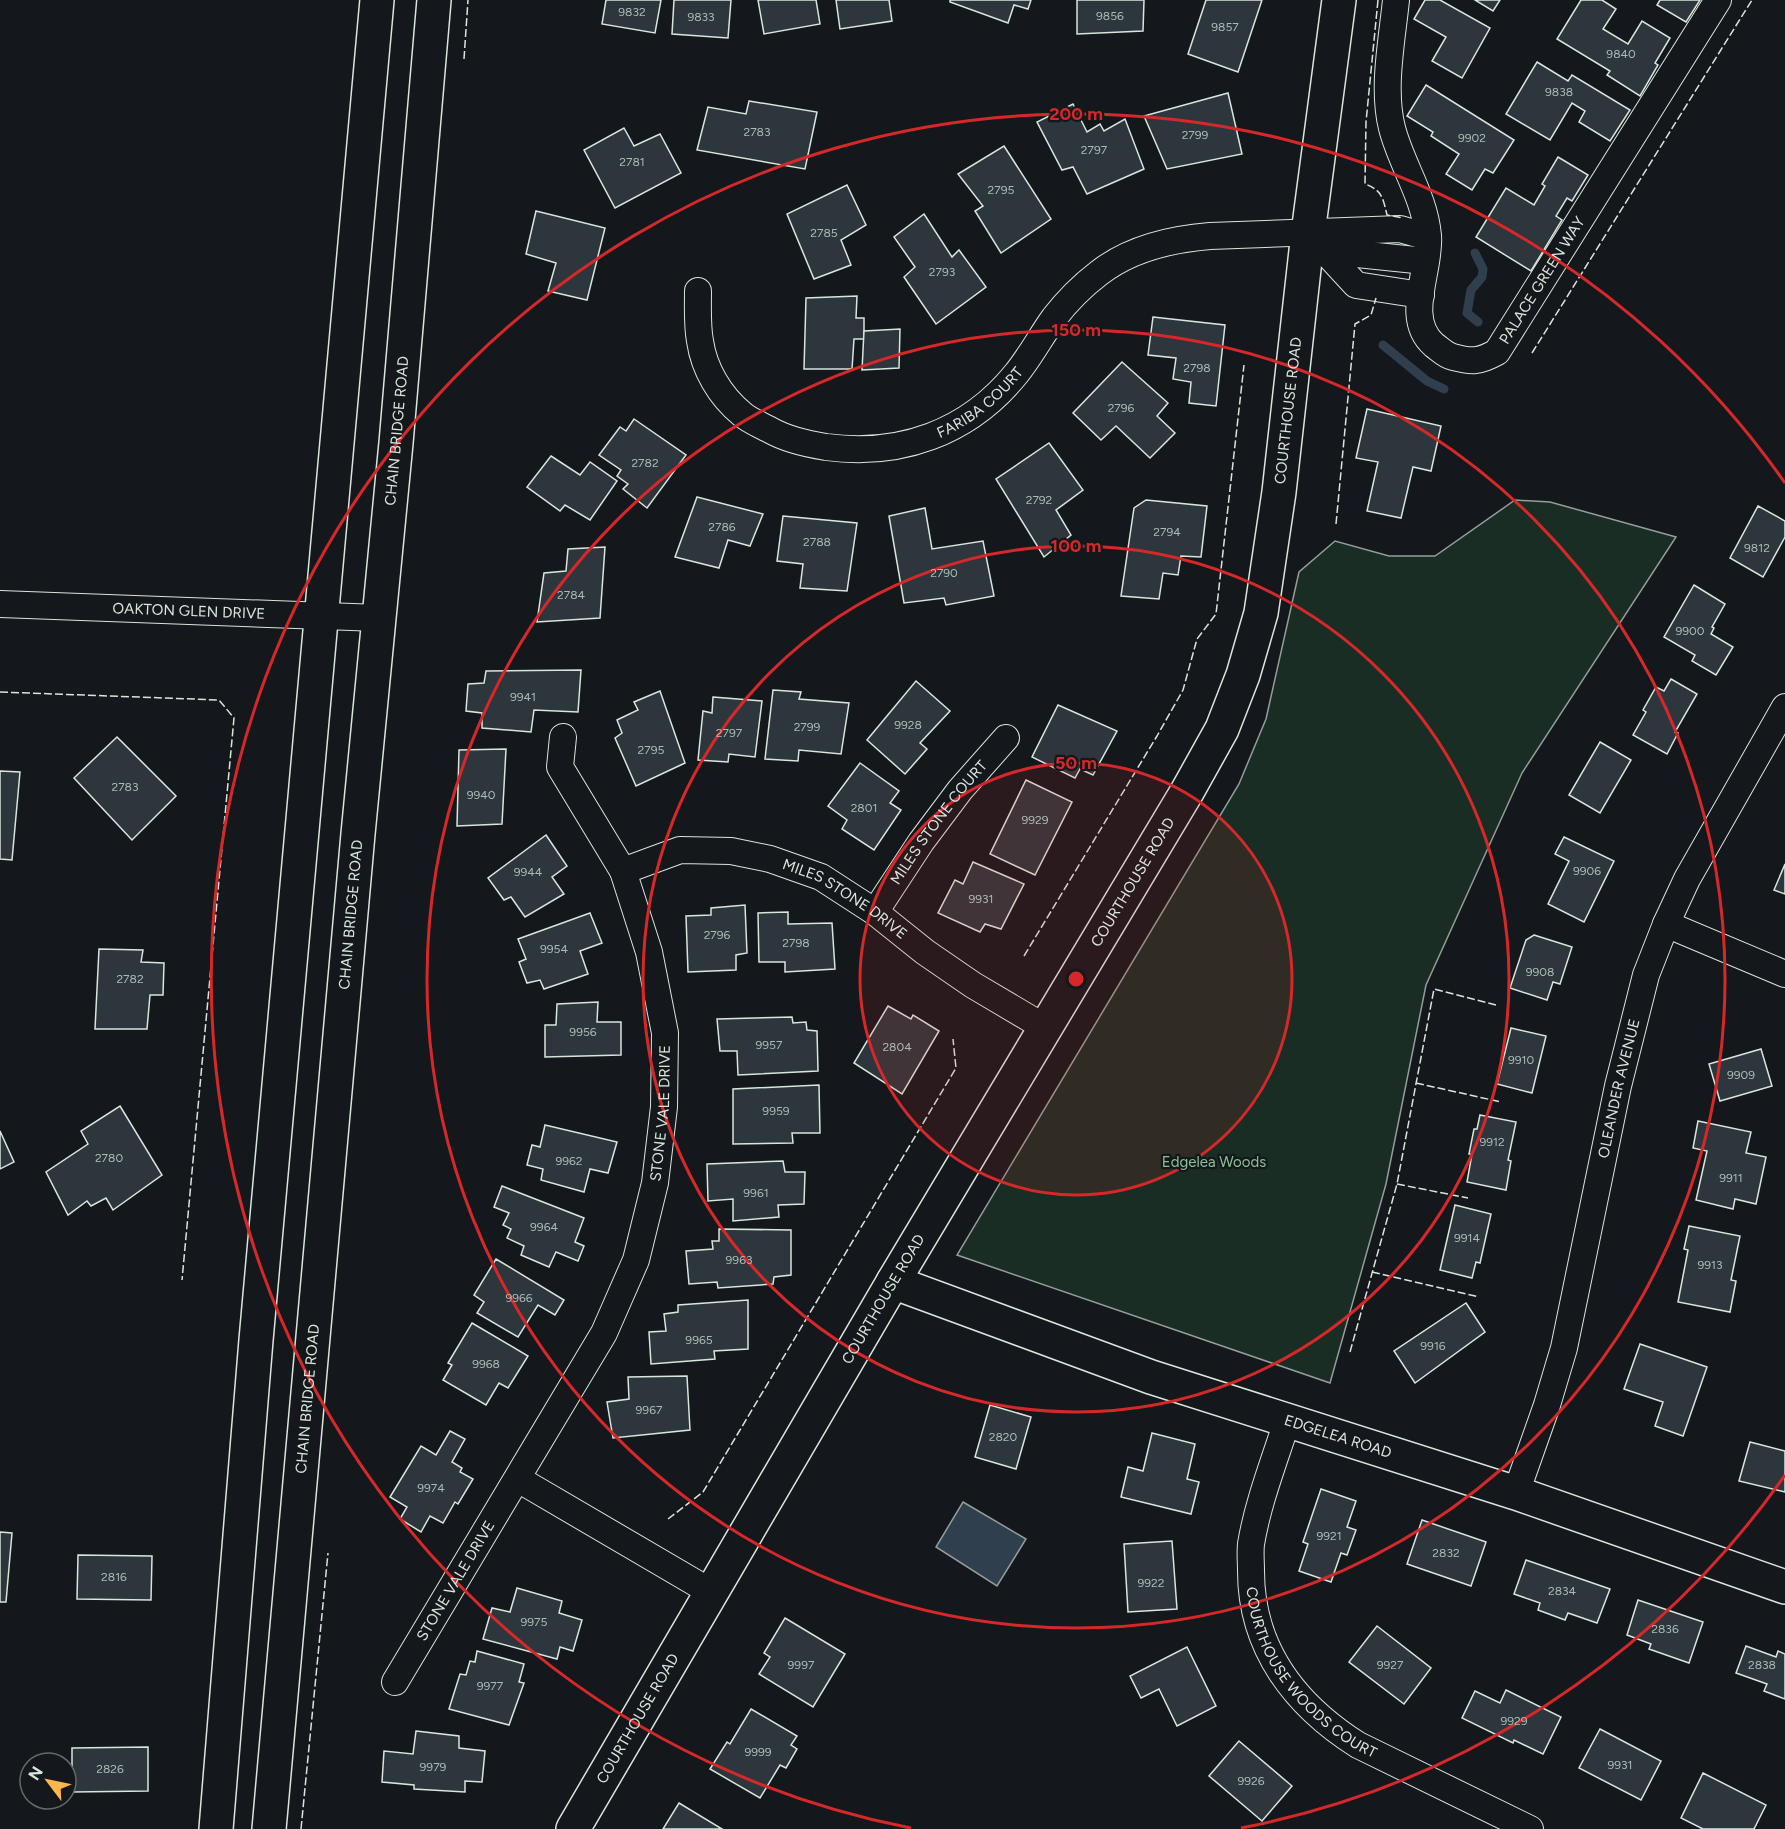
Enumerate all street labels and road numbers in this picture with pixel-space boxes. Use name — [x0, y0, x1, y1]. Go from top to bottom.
street label: PALACE GREEN WAY — [1495, 213, 1589, 347]
street label: COURTHOUSE ROAD — [1271, 336, 1305, 485]
street label: CHAIN BRIDGE ROAD — [381, 355, 412, 506]
street label: FARIBA COURT — [934, 363, 1027, 442]
street label: OAKTON GLEN DRIVE — [112, 599, 266, 623]
street label: MILES STONE COURT — [887, 756, 991, 888]
street label: COURTHOUSE ROAD — [1087, 814, 1178, 950]
street label: CHAIN BRIDGE ROAD — [335, 839, 366, 990]
street label: MILES STONE DRIVE — [780, 855, 911, 943]
street label: OLEANDER AVENUE — [1594, 1017, 1644, 1160]
street label: STONE VALE DRIVE — [646, 1045, 674, 1182]
street label: COURTHOUSE ROAD — [838, 1231, 929, 1367]
street label: CHAIN BRIDGE ROAD — [292, 1323, 323, 1474]
street label: EDGELEA ROAD — [1282, 1411, 1394, 1462]
street label: STONE VALE DRIVE — [413, 1517, 498, 1644]
street label: COURTHOUSE WOODS COURT — [1243, 1586, 1380, 1762]
street label: COURTHOUSE ROAD — [593, 1650, 683, 1787]

